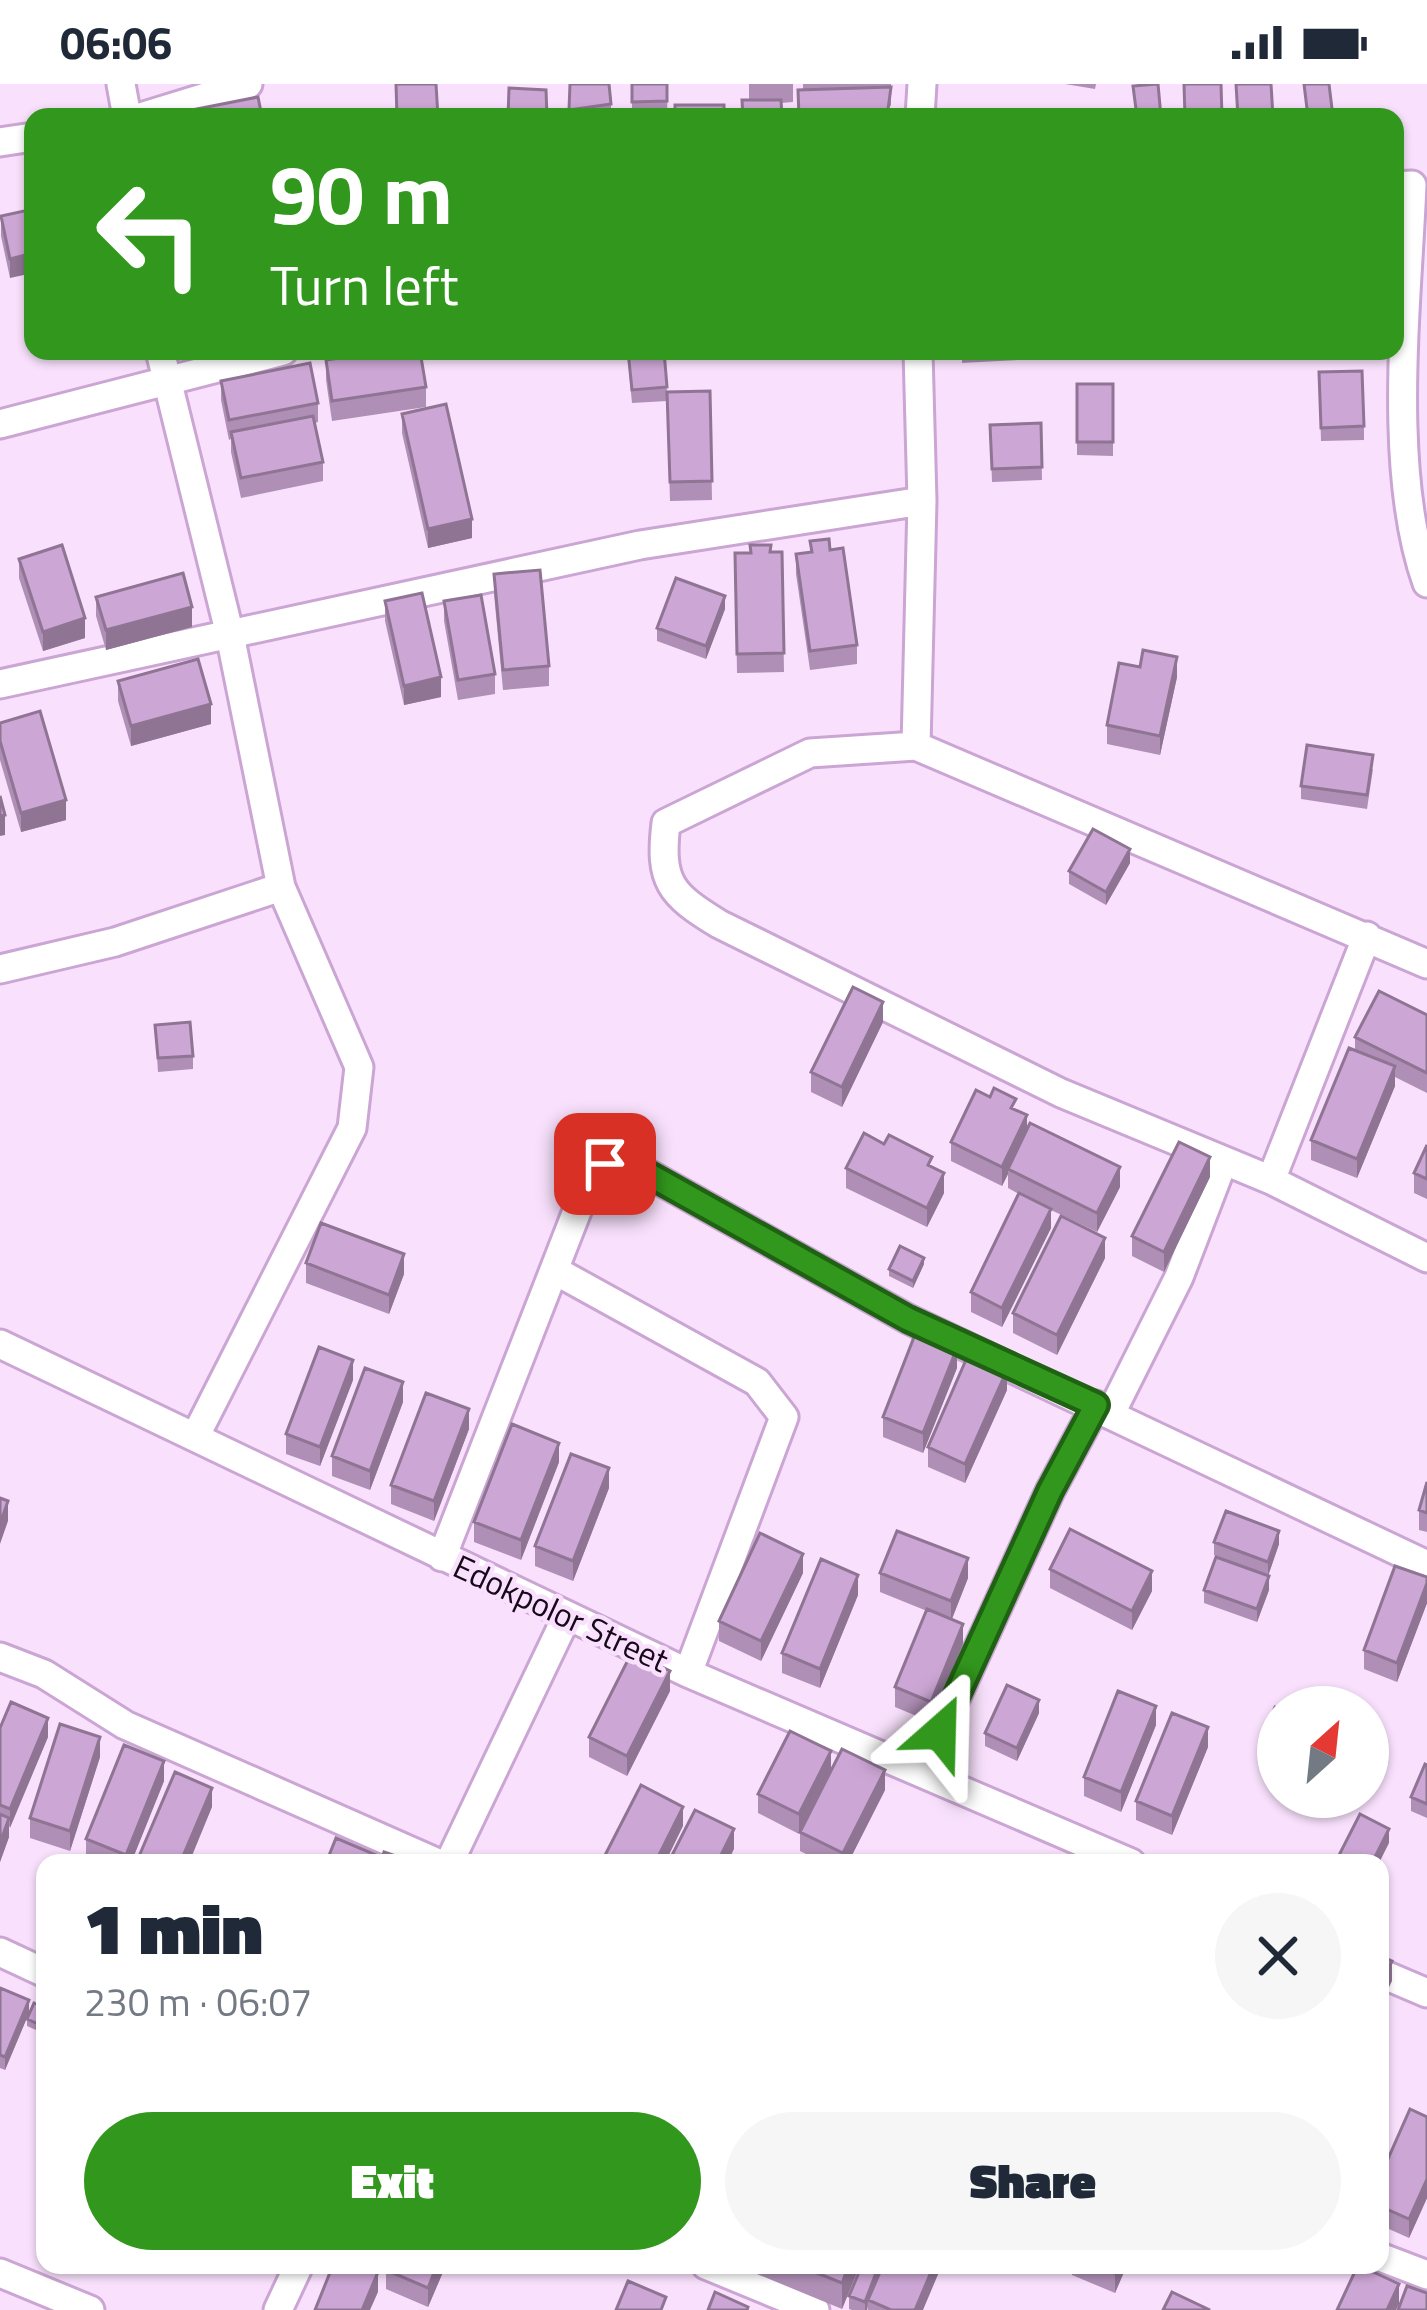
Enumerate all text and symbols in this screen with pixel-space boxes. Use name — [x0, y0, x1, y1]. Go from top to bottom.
text: 06:06 — [60, 8, 172, 76]
text: 90 m — [270, 129, 453, 257]
icon: left — [72, 156, 228, 312]
text: Turn left — [270, 244, 459, 326]
pin — [554, 1113, 656, 1215]
icon: arrive — [572, 1131, 638, 1197]
street label: Edokpolor Street — [445, 1541, 677, 1685]
position arrow — [877, 1669, 1003, 1795]
north arrow — [1257, 1686, 1389, 1818]
map controls — [1257, 1686, 1389, 1818]
text: 1 min — [84, 1872, 263, 1982]
button: close — [1215, 1893, 1341, 2019]
text: 230 m · 06:07 — [84, 1972, 312, 2031]
button: Exit — [84, 2112, 701, 2250]
button: Share — [725, 2112, 1341, 2250]

